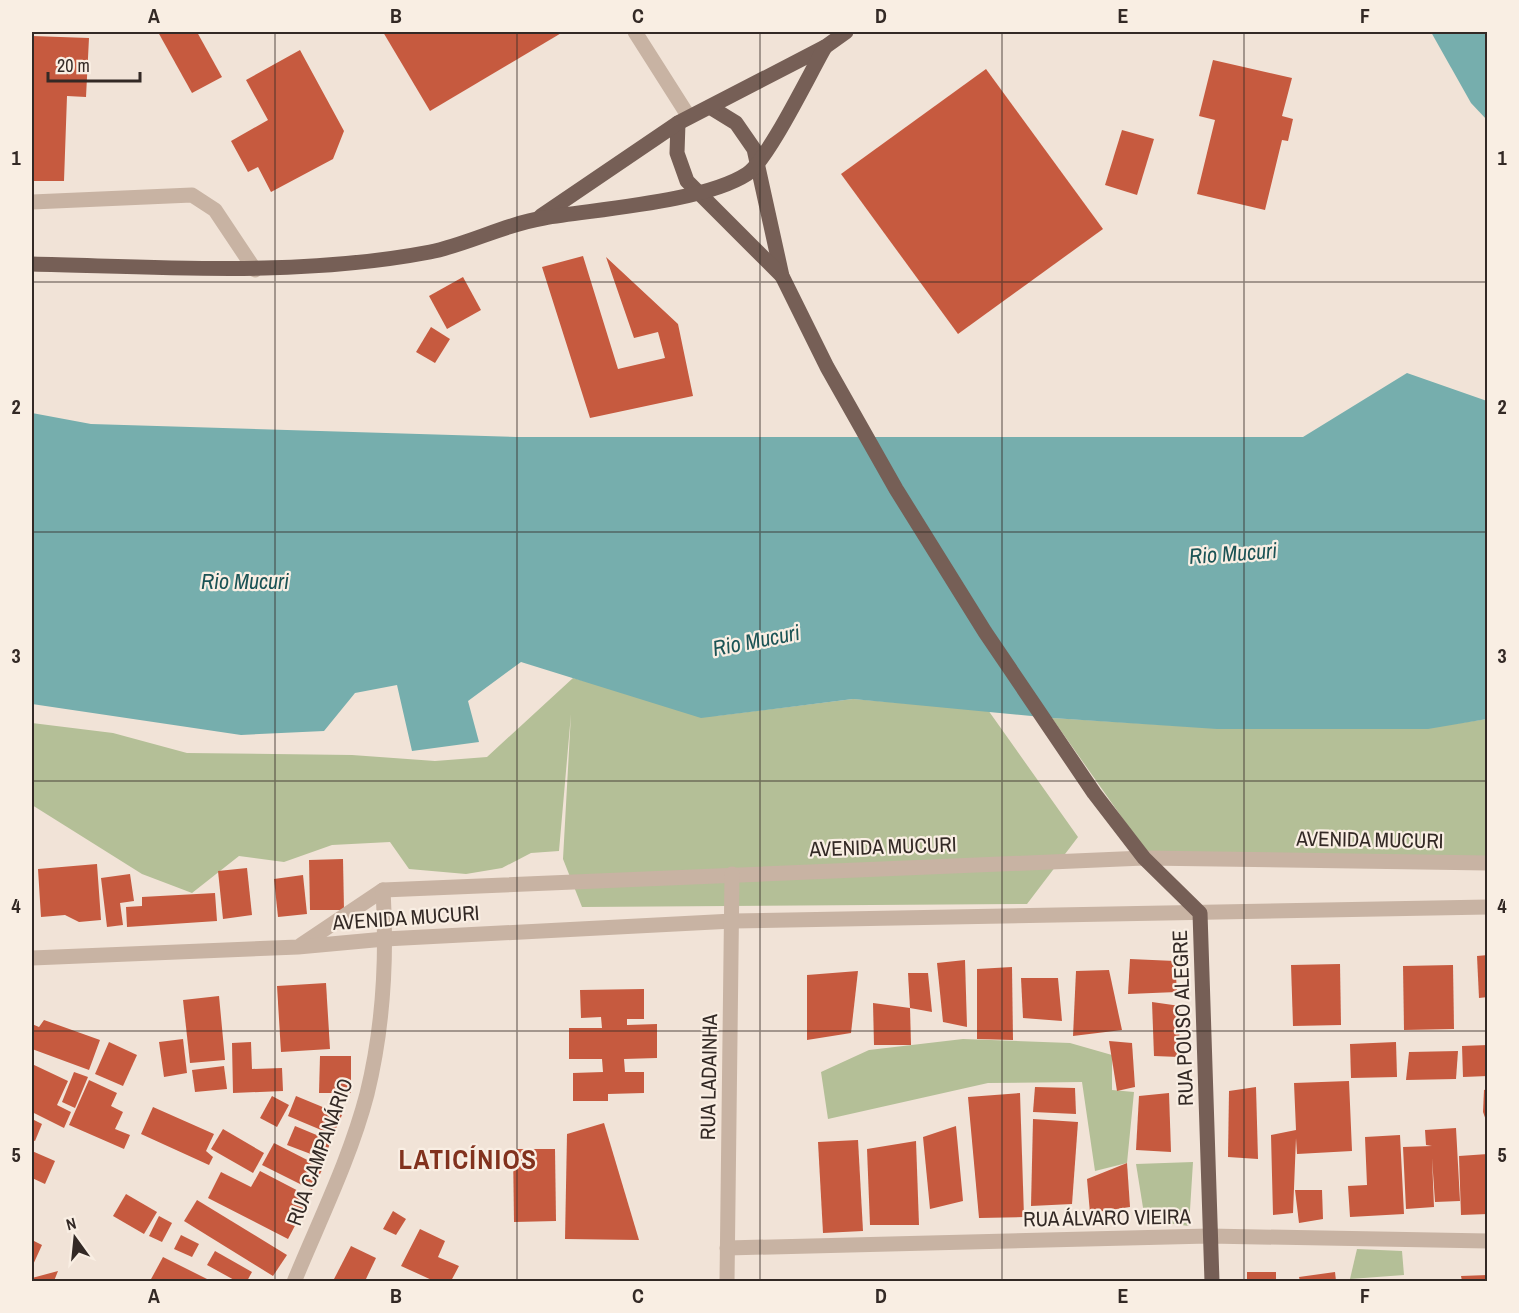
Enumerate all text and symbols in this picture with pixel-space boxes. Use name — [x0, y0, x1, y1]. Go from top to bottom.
text: A — [148, 2, 160, 29]
text: B — [390, 2, 402, 29]
text: C — [632, 2, 644, 29]
text: D — [875, 2, 887, 29]
text: E — [1118, 2, 1129, 29]
text: F — [1360, 2, 1370, 29]
scale bar — [48, 45, 140, 83]
text: 20 m — [57, 53, 90, 78]
text: 1 — [11, 144, 21, 171]
text: 1 — [1497, 144, 1507, 171]
text: 2 — [11, 393, 21, 420]
text: 2 — [1497, 393, 1507, 420]
water label: Rio Mucuri — [1188, 535, 1278, 571]
water label: Rio Mucuri — [201, 566, 289, 596]
water label: Rio Mucuri — [710, 617, 802, 663]
text: 3 — [11, 642, 21, 669]
text: 3 — [1497, 642, 1507, 669]
street label: AVENIDA MUCURI — [1295, 824, 1444, 855]
street label: AVENIDA MUCURI — [808, 829, 957, 864]
text: 4 — [11, 892, 21, 919]
text: 4 — [1497, 892, 1507, 919]
street label: AVENIDA MUCURI — [331, 898, 480, 937]
street label: RUA POUSO ALEGRE — [1165, 930, 1200, 1107]
street label: RUA LADAINHA — [693, 1013, 724, 1140]
street label: RUA CAMPANÁRIO — [279, 1074, 360, 1229]
text: 5 — [11, 1141, 21, 1168]
district label: LATICÍNIOS — [399, 1141, 537, 1177]
text: 5 — [1497, 1141, 1507, 1168]
street label: RUA ÁLVARO VIEIRA — [1023, 1202, 1192, 1233]
north arrow — [45, 1208, 105, 1268]
text: N — [64, 1212, 79, 1235]
text: A — [148, 1282, 160, 1309]
text: B — [390, 1282, 402, 1309]
text: C — [632, 1282, 644, 1309]
text: D — [875, 1282, 887, 1309]
text: E — [1118, 1282, 1129, 1309]
text: F — [1360, 1282, 1370, 1309]

